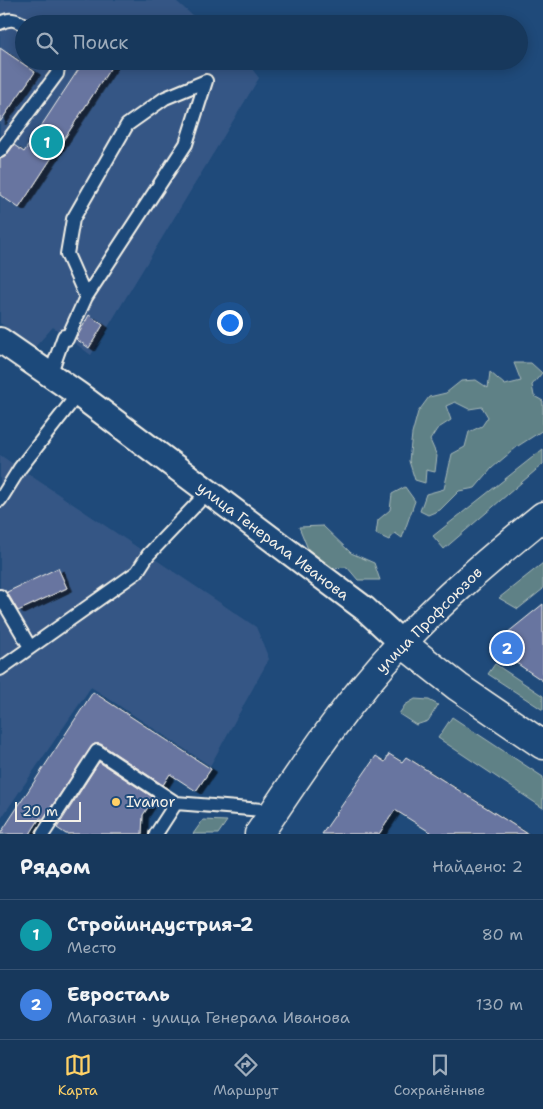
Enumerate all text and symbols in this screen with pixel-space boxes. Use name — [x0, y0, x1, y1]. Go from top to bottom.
search box — [15, 15, 528, 70]
icon: search — [33, 29, 61, 57]
text: Поиск — [73, 30, 128, 55]
pin: 1 — [31, 123, 63, 161]
your location — [217, 310, 243, 336]
street label: улица Генерала Иванова — [193, 477, 354, 605]
street label: улица Профсоюзов — [371, 562, 487, 678]
pin: 2 — [491, 629, 523, 667]
place label: Ivanor — [126, 792, 176, 812]
marker: Ivanor — [110, 796, 122, 808]
scale bar — [15, 799, 81, 822]
text: 20 m — [22, 802, 58, 820]
text: Рядом — [20, 853, 90, 881]
text: Найдено: 2 — [432, 856, 523, 877]
text: Стройиндустрия-2 — [67, 912, 253, 937]
text: 1 — [32, 924, 40, 945]
text: 80 m — [482, 924, 523, 945]
text: Место — [67, 937, 117, 958]
text: Евросталь — [67, 982, 170, 1007]
text: 2 — [30, 994, 42, 1015]
text: 130 m — [476, 994, 523, 1015]
text: Магазин · улица Генерала Иванова — [67, 1007, 350, 1028]
tab: Карта — [58, 1051, 98, 1099]
tab: Маршрут — [213, 1051, 278, 1099]
tab: Сохранённые — [394, 1051, 485, 1099]

